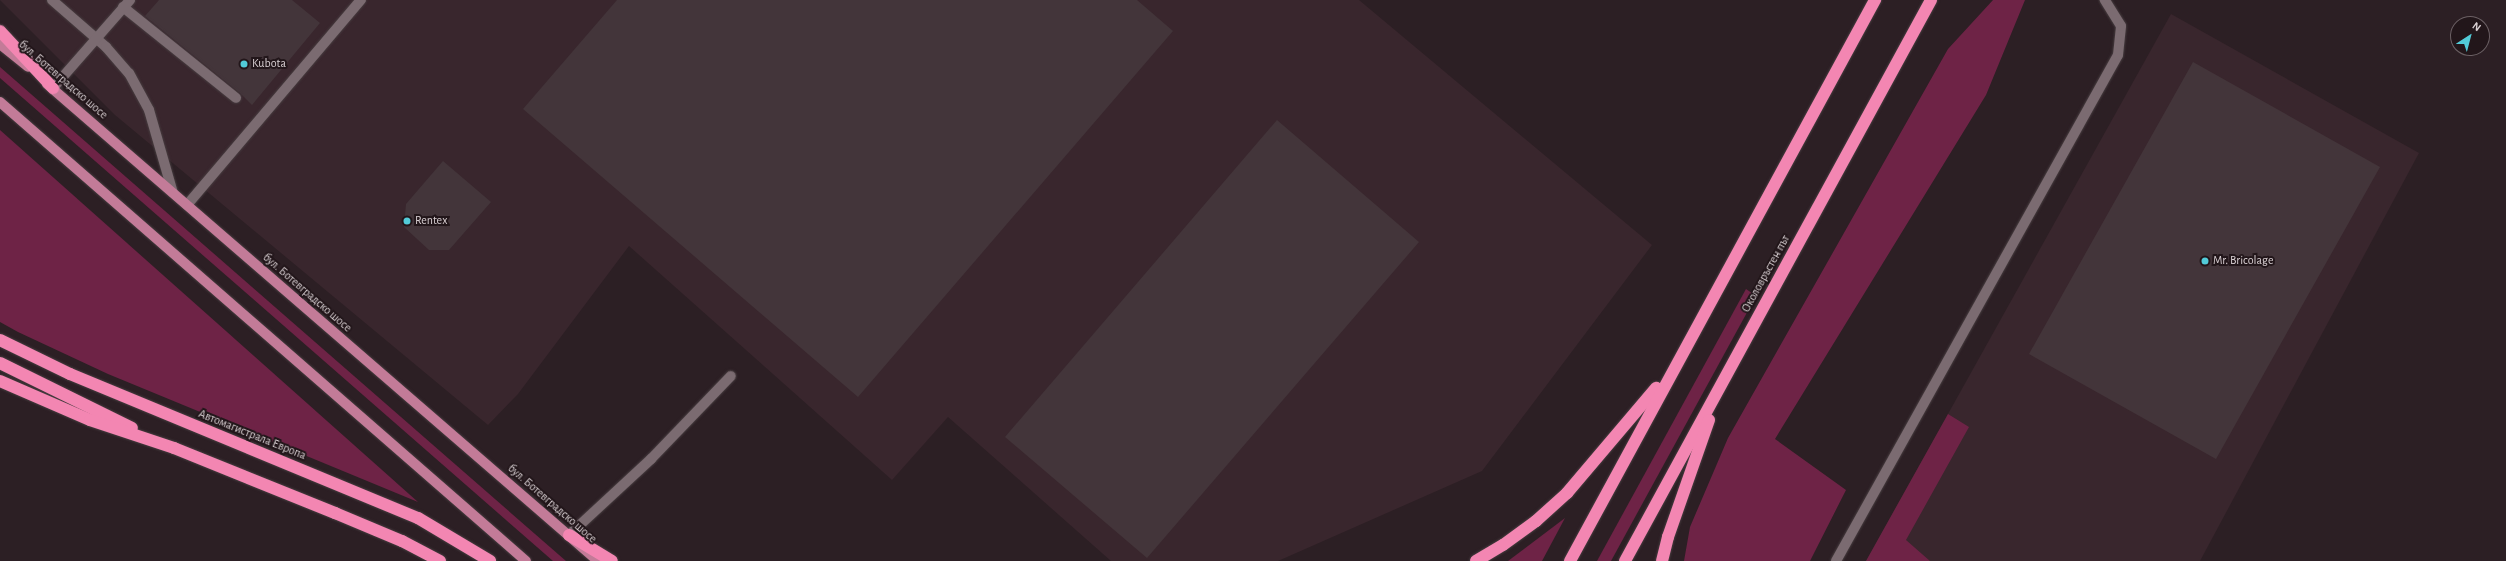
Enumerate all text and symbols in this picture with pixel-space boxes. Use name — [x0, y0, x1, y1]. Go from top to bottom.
north arrow — [2450, 16, 2490, 56]
text: N — [2470, 20, 2483, 33]
street label: бул. Ботевградско шосе — [16, 37, 110, 123]
place label: Kubota — [252, 57, 286, 71]
marker: Kubota — [239, 59, 249, 69]
place label: Rentex — [415, 214, 447, 228]
marker: Rentex — [402, 216, 412, 226]
street label: Околовръстен път — [1739, 233, 1793, 315]
street label: бул. Ботевградско шосе — [260, 250, 354, 336]
place label: Mr. Bricolage — [2213, 254, 2273, 268]
marker: Mr. Bricolage — [2200, 256, 2210, 266]
street label: Автомагистрала Европа — [196, 407, 308, 463]
street label: бул. Ботевградско шосе — [505, 461, 599, 547]

